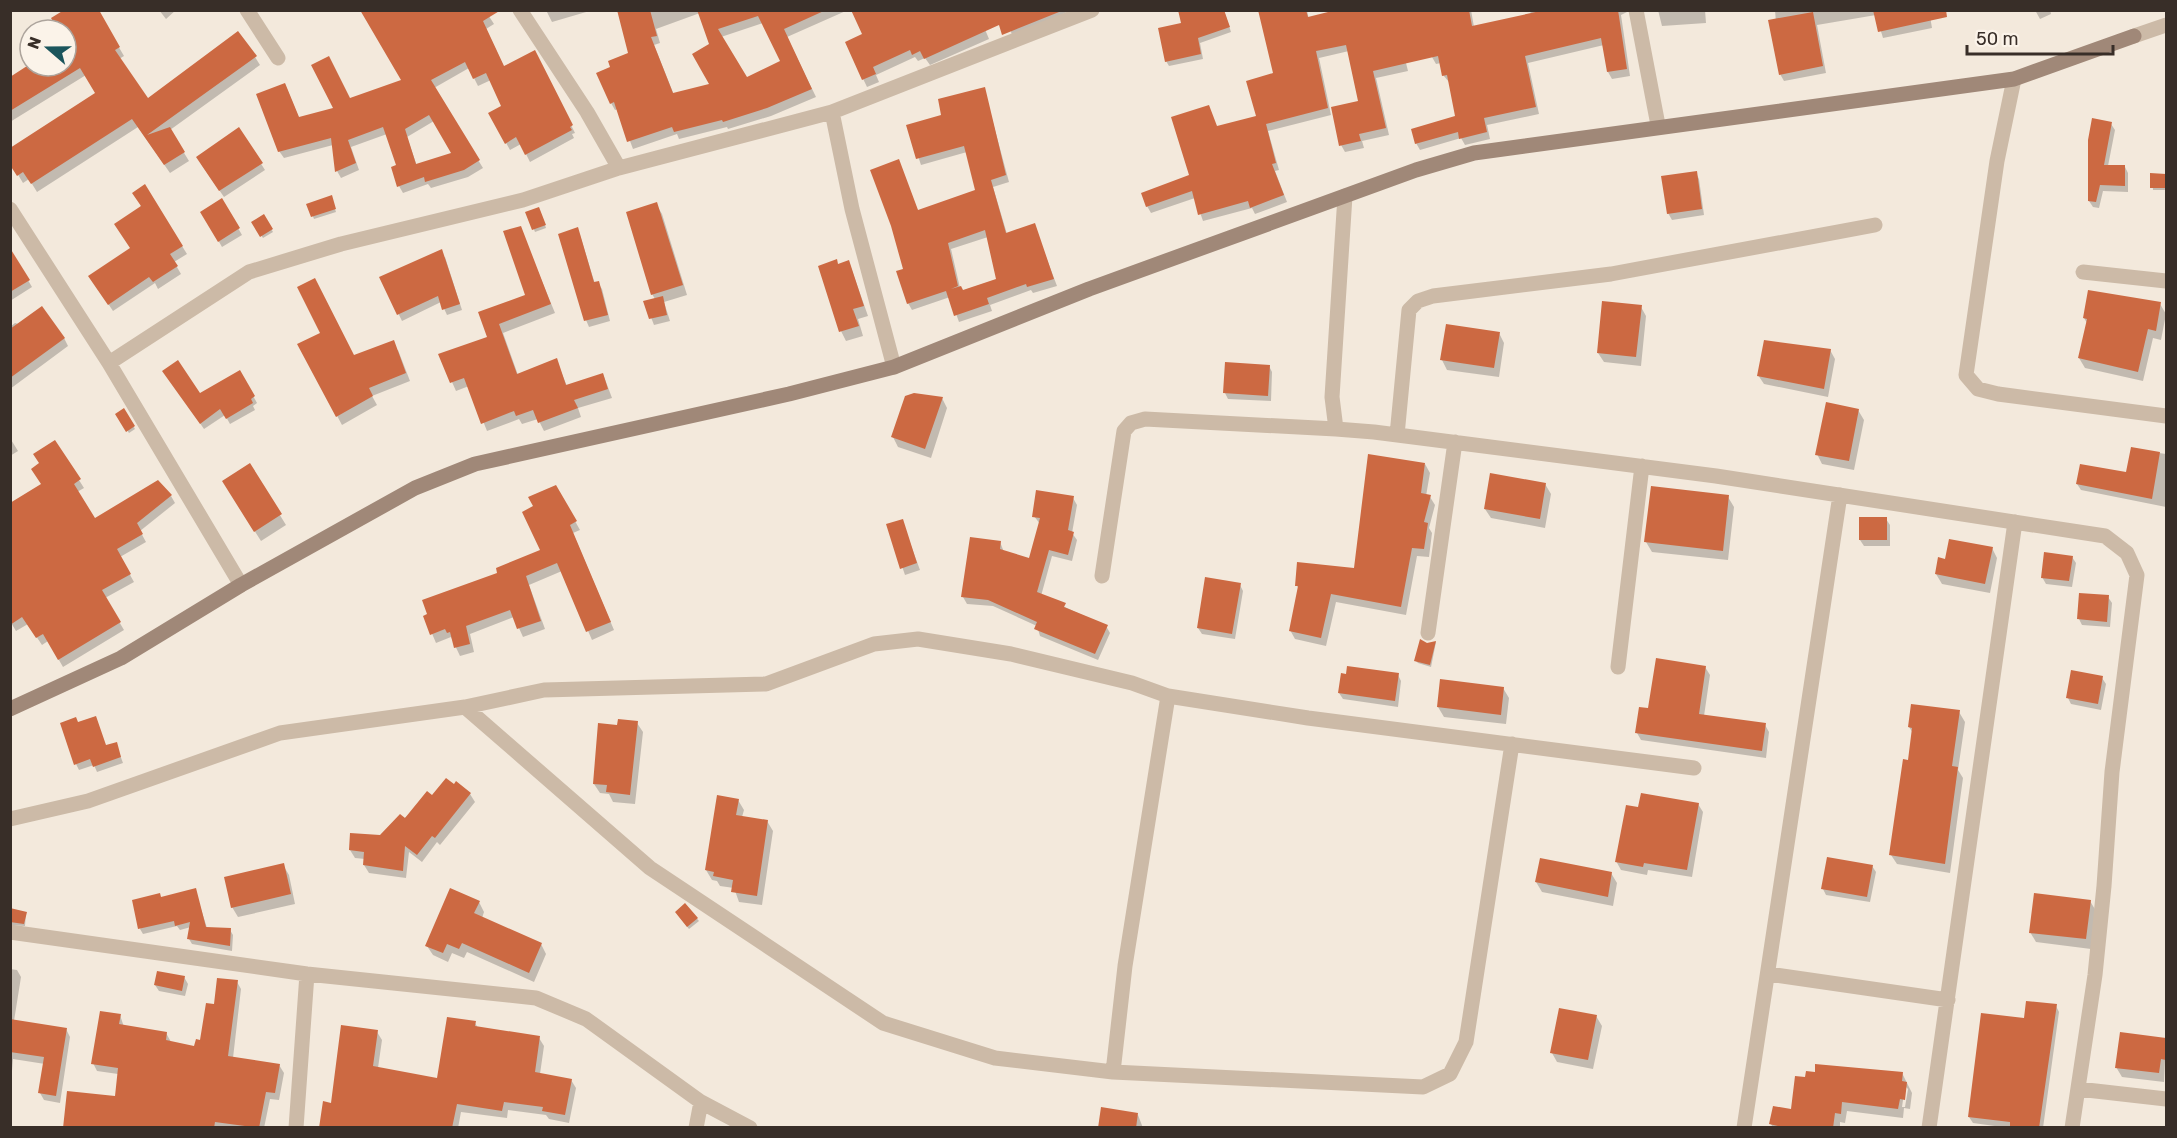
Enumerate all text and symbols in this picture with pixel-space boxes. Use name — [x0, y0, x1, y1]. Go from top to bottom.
north arrow — [18, 18, 78, 78]
scale bar — [1967, 18, 2112, 56]
text: 50 m — [1976, 28, 2019, 50]
text: N — [23, 34, 45, 52]

